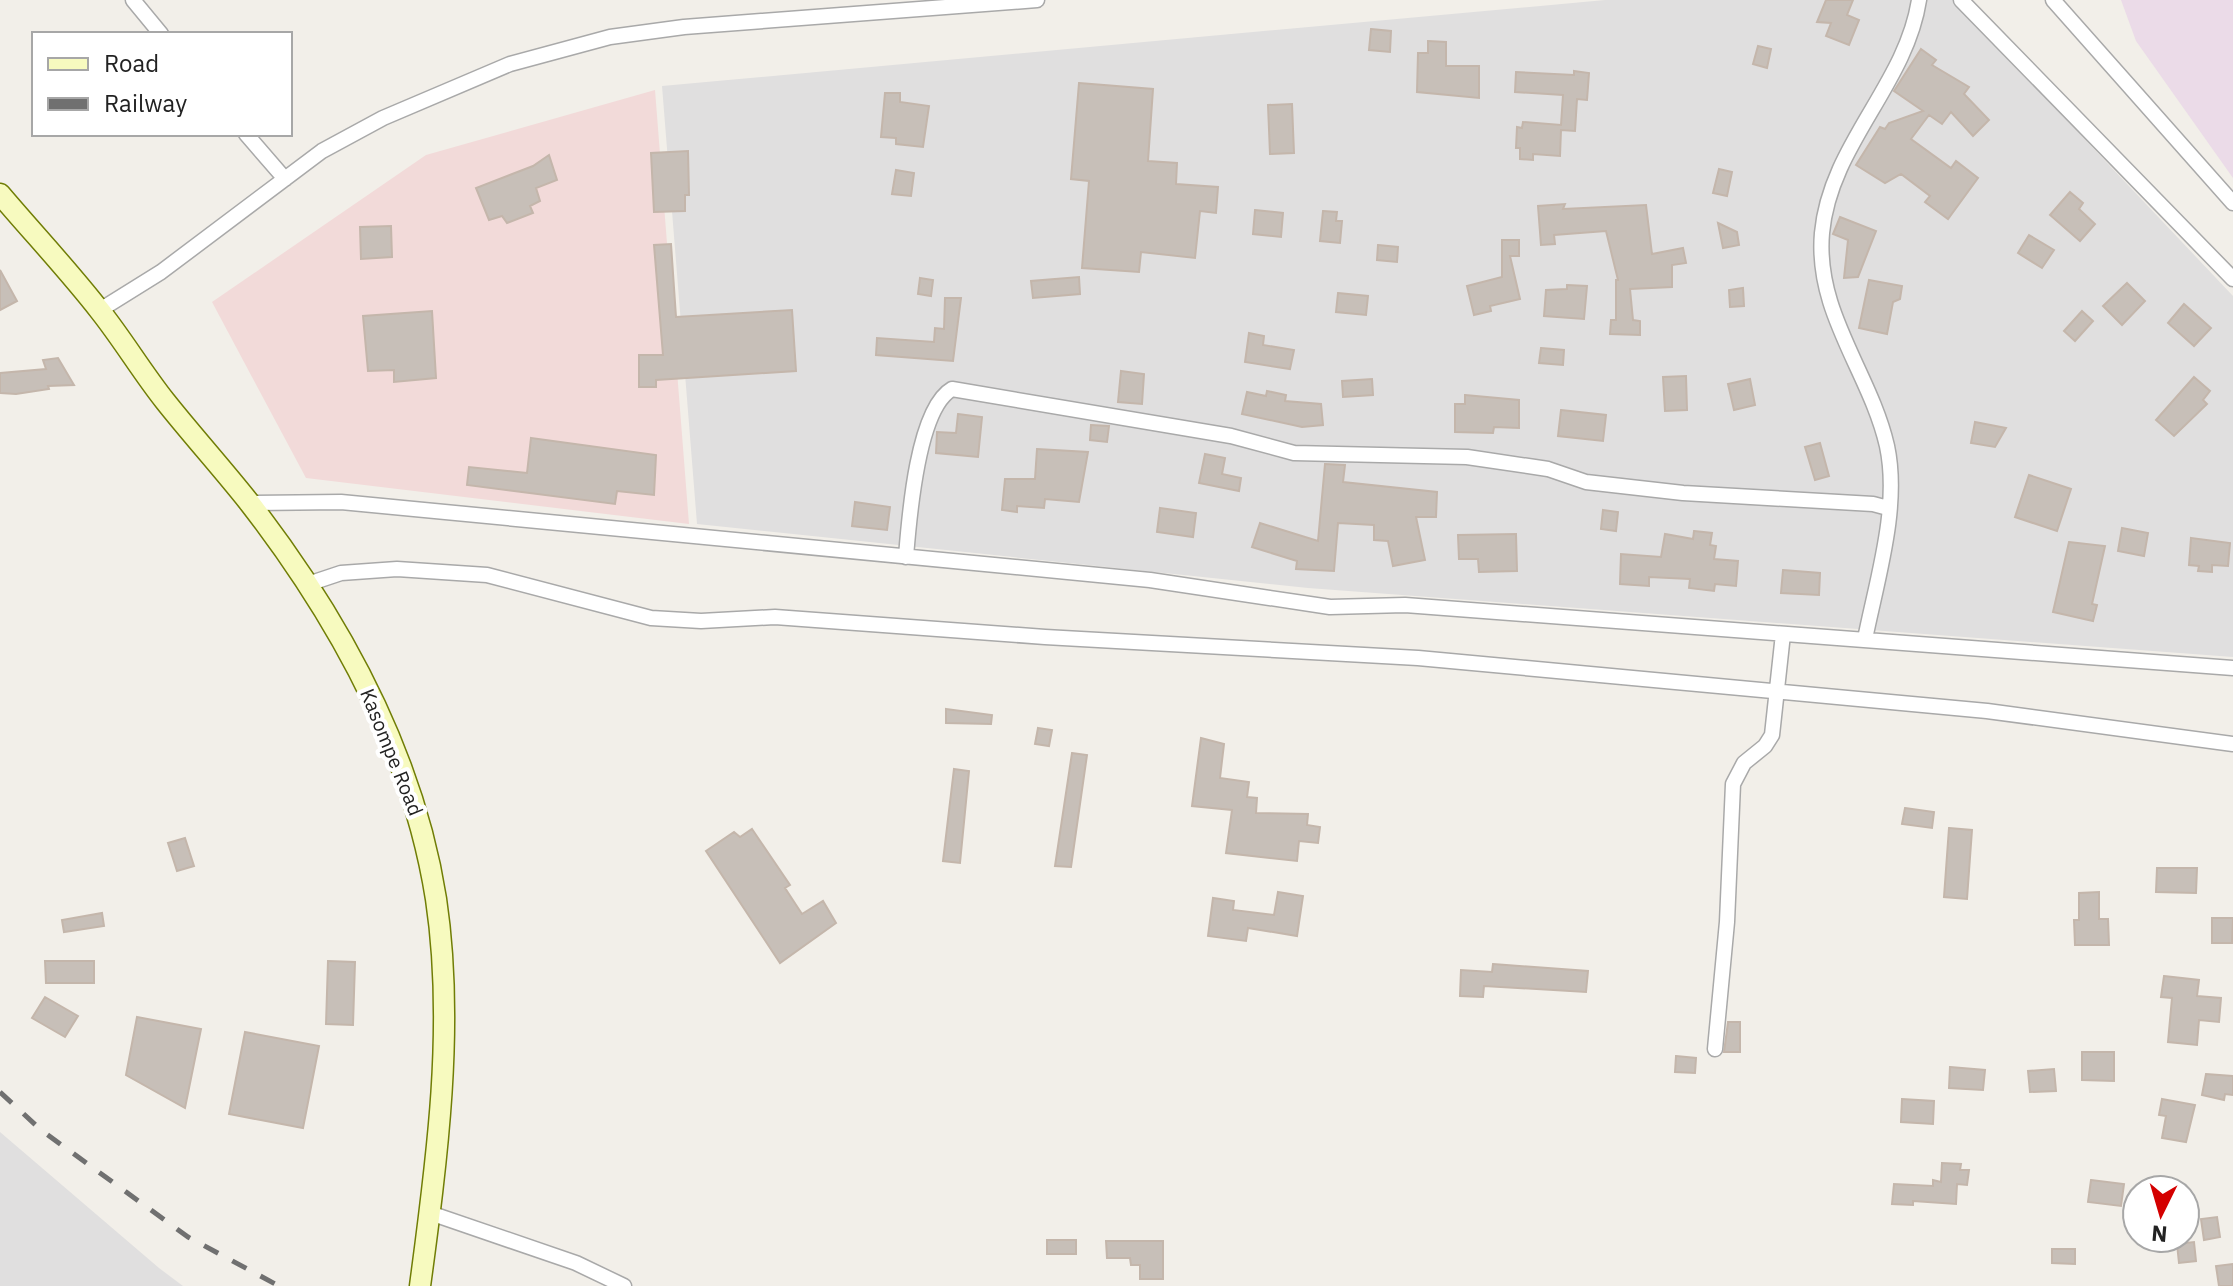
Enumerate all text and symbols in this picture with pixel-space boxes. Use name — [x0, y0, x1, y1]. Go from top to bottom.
legend — [32, 32, 292, 136]
text: Road — [104, 47, 159, 79]
text: Railway — [104, 87, 187, 119]
street label: Kasompe Road — [354, 684, 430, 820]
north arrow — [2121, 1174, 2201, 1254]
text: N — [2150, 1219, 2168, 1250]

